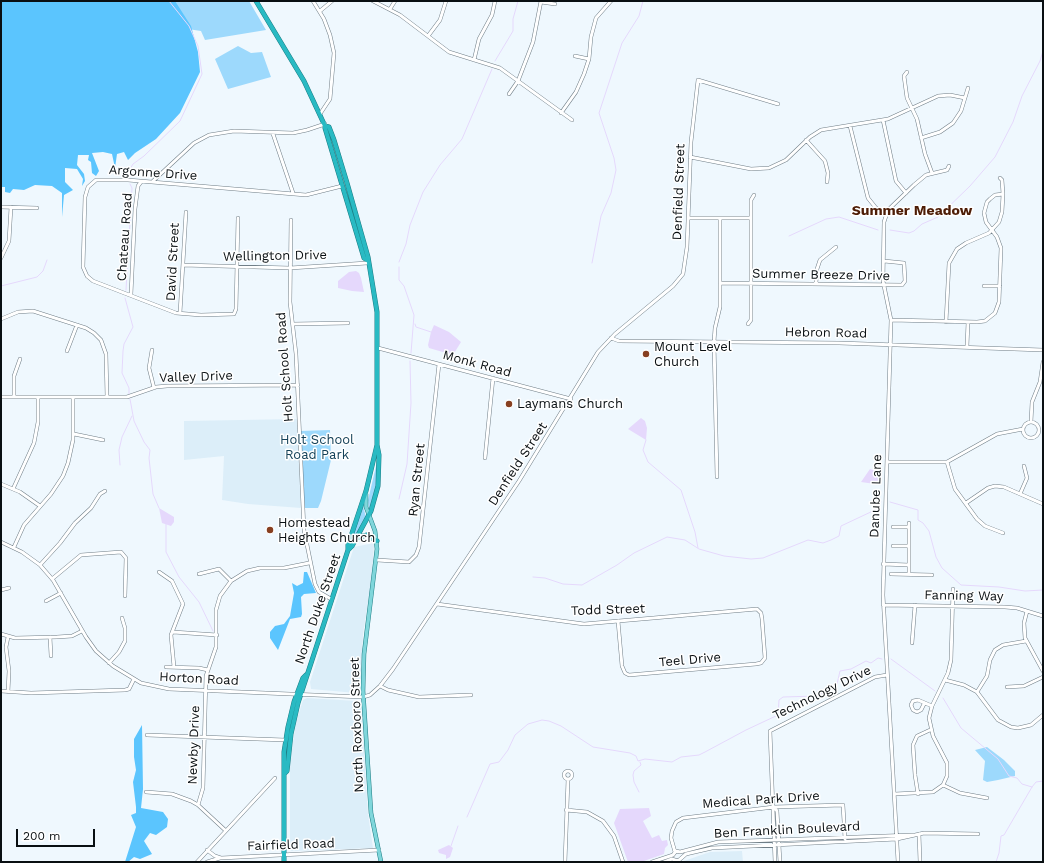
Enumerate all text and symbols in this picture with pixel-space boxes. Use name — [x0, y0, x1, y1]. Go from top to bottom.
street label: Denfield Street — [670, 143, 688, 241]
street label: Argonne Drive — [108, 162, 198, 184]
street label: Chateau Road — [114, 192, 136, 282]
district label: Summer Meadow — [852, 203, 972, 219]
street label: David Street — [163, 222, 183, 302]
street label: Wellington Drive — [223, 247, 327, 265]
street label: Summer Breeze Drive — [752, 266, 890, 284]
street label: Holt School Road — [273, 311, 297, 423]
street label: Hebron Road — [785, 324, 867, 342]
place label: Mount Level Church — [654, 339, 732, 370]
street label: Monk Road — [441, 347, 513, 381]
marker: Mount Level Church — [641, 349, 651, 359]
street label: Valley Drive — [159, 368, 233, 386]
place label: Laymans Church — [517, 396, 623, 412]
marker: Laymans Church — [504, 399, 514, 409]
street label: Denfield Street — [485, 419, 551, 509]
park label: Holt School Road Park — [280, 432, 354, 463]
street label: Ryan Street — [405, 443, 429, 517]
street label: Danube Lane — [867, 454, 885, 538]
place label: Homestead Heights Church — [278, 515, 375, 546]
marker: Homestead Heights Church — [265, 525, 275, 535]
street label: North Duke Street — [292, 552, 344, 666]
street label: Fanning Way — [924, 588, 1004, 604]
street label: Todd Street — [571, 601, 645, 619]
street label: Teel Drive — [658, 650, 722, 670]
street label: North Roxboro Street — [347, 657, 367, 793]
street label: Technology Drive — [770, 662, 874, 724]
street label: Horton Road — [159, 669, 239, 689]
street label: Newby Drive — [185, 705, 203, 785]
street label: Medical Park Drive — [702, 788, 820, 812]
street label: Ben Franklin Boulevard — [713, 818, 861, 842]
scale bar — [18, 821, 97, 847]
text: 200 m — [23, 829, 60, 843]
street label: Fairfield Road — [247, 836, 335, 854]

